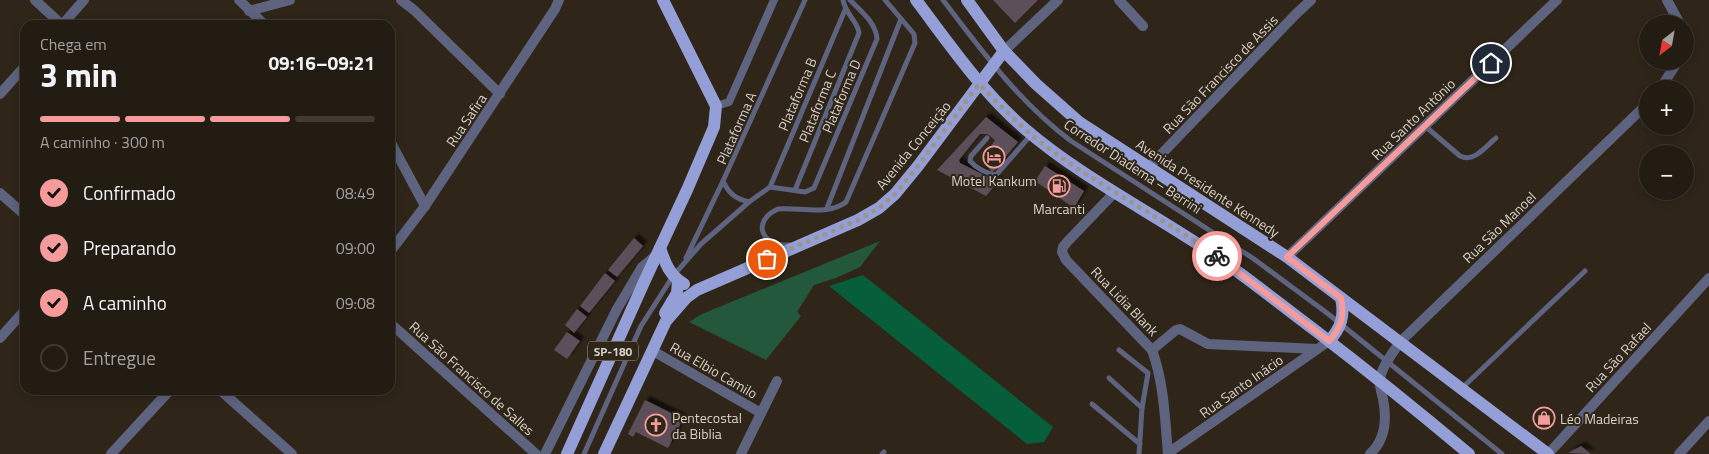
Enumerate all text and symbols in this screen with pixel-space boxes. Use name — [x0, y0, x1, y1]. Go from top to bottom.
street label: Rua São Francisco de Assis — [1157, 10, 1283, 138]
north arrow — [1639, 15, 1694, 70]
map controls — [1639, 15, 1694, 200]
text: Chega em — [40, 32, 107, 56]
pin — [1470, 42, 1512, 84]
text: 09:16–09:21 — [268, 48, 375, 77]
icon: home — [1477, 49, 1505, 77]
text: 3 min — [40, 51, 118, 99]
street label: Plataforma B — [772, 54, 822, 134]
street label: Plataforma D — [816, 56, 866, 136]
street label: Plataforma C — [793, 66, 841, 145]
street label: Rua Santo Antônio — [1366, 73, 1460, 165]
button: + — [1639, 80, 1694, 135]
street label: Plataforma A — [711, 88, 762, 168]
street label: Rua Safira — [440, 89, 492, 151]
street label: Avenida Conceição — [871, 96, 955, 194]
street label: Corredor Diadema – Berrini — [1060, 113, 1206, 219]
text: A caminho · 300 m — [40, 130, 165, 154]
street label: Avenida Presidente Kennedy — [1132, 134, 1284, 243]
hotel icon: Motel Kankum — [982, 145, 1006, 169]
button: − — [1639, 145, 1694, 200]
place label: Motel Kankum — [951, 170, 1037, 191]
fuel station icon: Marcanti — [1047, 174, 1071, 198]
text: Confirmado — [83, 178, 176, 207]
icon: check — [40, 179, 68, 207]
text: 08:49 — [336, 181, 375, 205]
street label: Rua São Manoel — [1457, 186, 1541, 268]
place label: Marcanti — [1033, 198, 1085, 219]
courier — [1192, 231, 1242, 281]
text: Preparando — [83, 233, 176, 262]
icon: check — [40, 234, 68, 262]
text: 09:00 — [336, 236, 375, 260]
pin — [746, 238, 788, 280]
icon: bike — [1203, 242, 1231, 270]
icon: bag — [753, 245, 781, 273]
street label: Rua Lidia Blank — [1086, 261, 1164, 341]
text: A caminho — [83, 288, 167, 317]
icon: check — [40, 289, 68, 317]
text: 09:08 — [336, 291, 375, 315]
street label: Rua São Francisco de Salles — [405, 316, 539, 440]
street label: Rua São Rafael — [1580, 317, 1656, 397]
street label: Rua Elbio Camilo — [666, 336, 762, 404]
road number: SP-180 — [588, 342, 638, 361]
text: Entregue — [83, 343, 156, 372]
street label: Rua Santo Inácio — [1195, 349, 1287, 423]
shop icon: Léo Madeiras — [1532, 406, 1556, 430]
place label: Pentecostal da Biblia — [672, 407, 742, 444]
place label: Léo Madeiras — [1560, 408, 1639, 429]
church icon: Pentecostal da Biblia — [644, 413, 668, 437]

